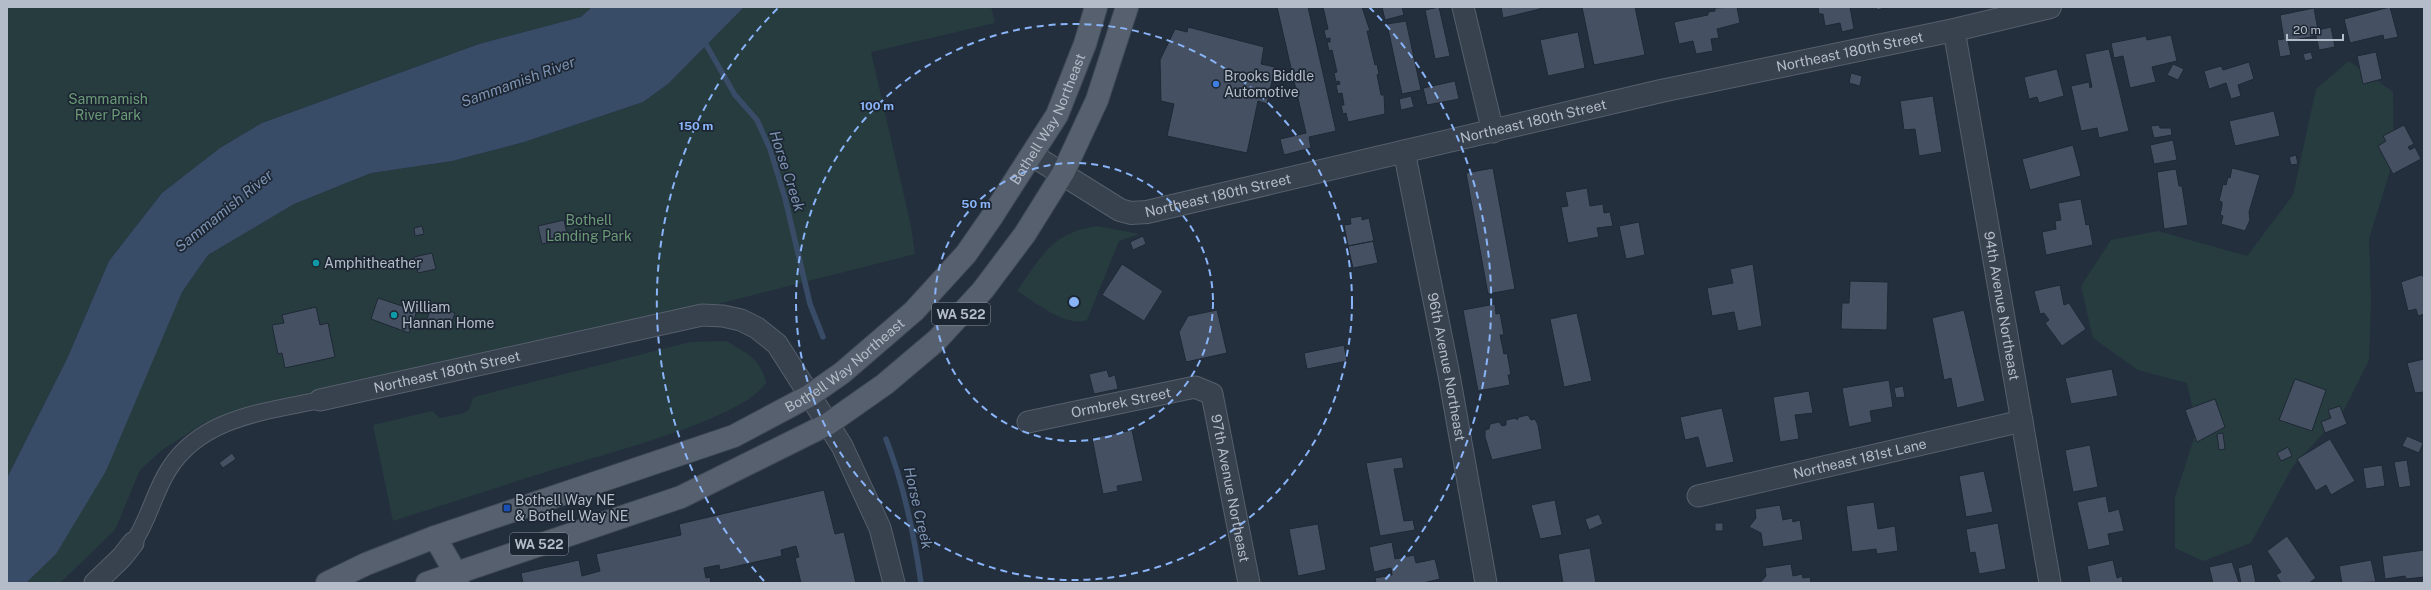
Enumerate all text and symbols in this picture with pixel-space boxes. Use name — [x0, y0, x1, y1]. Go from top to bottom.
scale bar — [2287, 16, 2343, 42]
text: 20 m — [2293, 23, 2321, 37]
street label: Northeast 180th Street — [1775, 29, 1925, 75]
street label: Bothell Way Northeast — [1007, 51, 1088, 187]
water label: Sammamish River — [458, 53, 578, 110]
place label: Brooks Biddle Automotive — [1224, 68, 1314, 100]
marker: Brooks Biddle Automotive — [1211, 79, 1221, 89]
park label: Sammamish River Park — [68, 91, 148, 123]
street label: Northeast 180th Street — [1459, 96, 1608, 146]
text: 100 m — [860, 99, 894, 113]
text: 150 m — [679, 119, 713, 133]
water label: Horse Creek — [766, 128, 809, 214]
water label: Sammamish River — [172, 166, 276, 255]
street label: Northeast 180th Street — [1143, 170, 1293, 220]
text: 50 m — [961, 197, 991, 211]
park label: Bothell Landing Park — [546, 212, 632, 244]
street label: 94th Avenue Northeast — [1981, 230, 2023, 382]
place label: Amphitheather — [324, 255, 422, 271]
marker: Amphitheather — [311, 258, 321, 268]
street label: 96th Avenue Northeast — [1425, 291, 1469, 442]
centre of rings — [1067, 295, 1081, 309]
place label: William Hannan Home — [402, 299, 494, 331]
road number: WA 522 — [932, 303, 990, 325]
marker: William Hannan Home — [389, 310, 399, 320]
street label: Bothell Way Northeast — [782, 315, 908, 415]
street label: Northeast 180th Street — [372, 348, 522, 396]
street label: Ormbrek Street — [1070, 384, 1172, 421]
street label: 97th Avenue Northeast — [1208, 413, 1253, 564]
street label: Northeast 181st Lane — [1791, 435, 1928, 482]
water label: Horse Creek — [901, 465, 936, 551]
place label: Bothell Way NE & Bothell Way NE — [515, 492, 628, 524]
marker: Bothell Way NE & Bothell Way NE — [502, 503, 512, 513]
road number: WA 522 — [510, 533, 568, 555]

